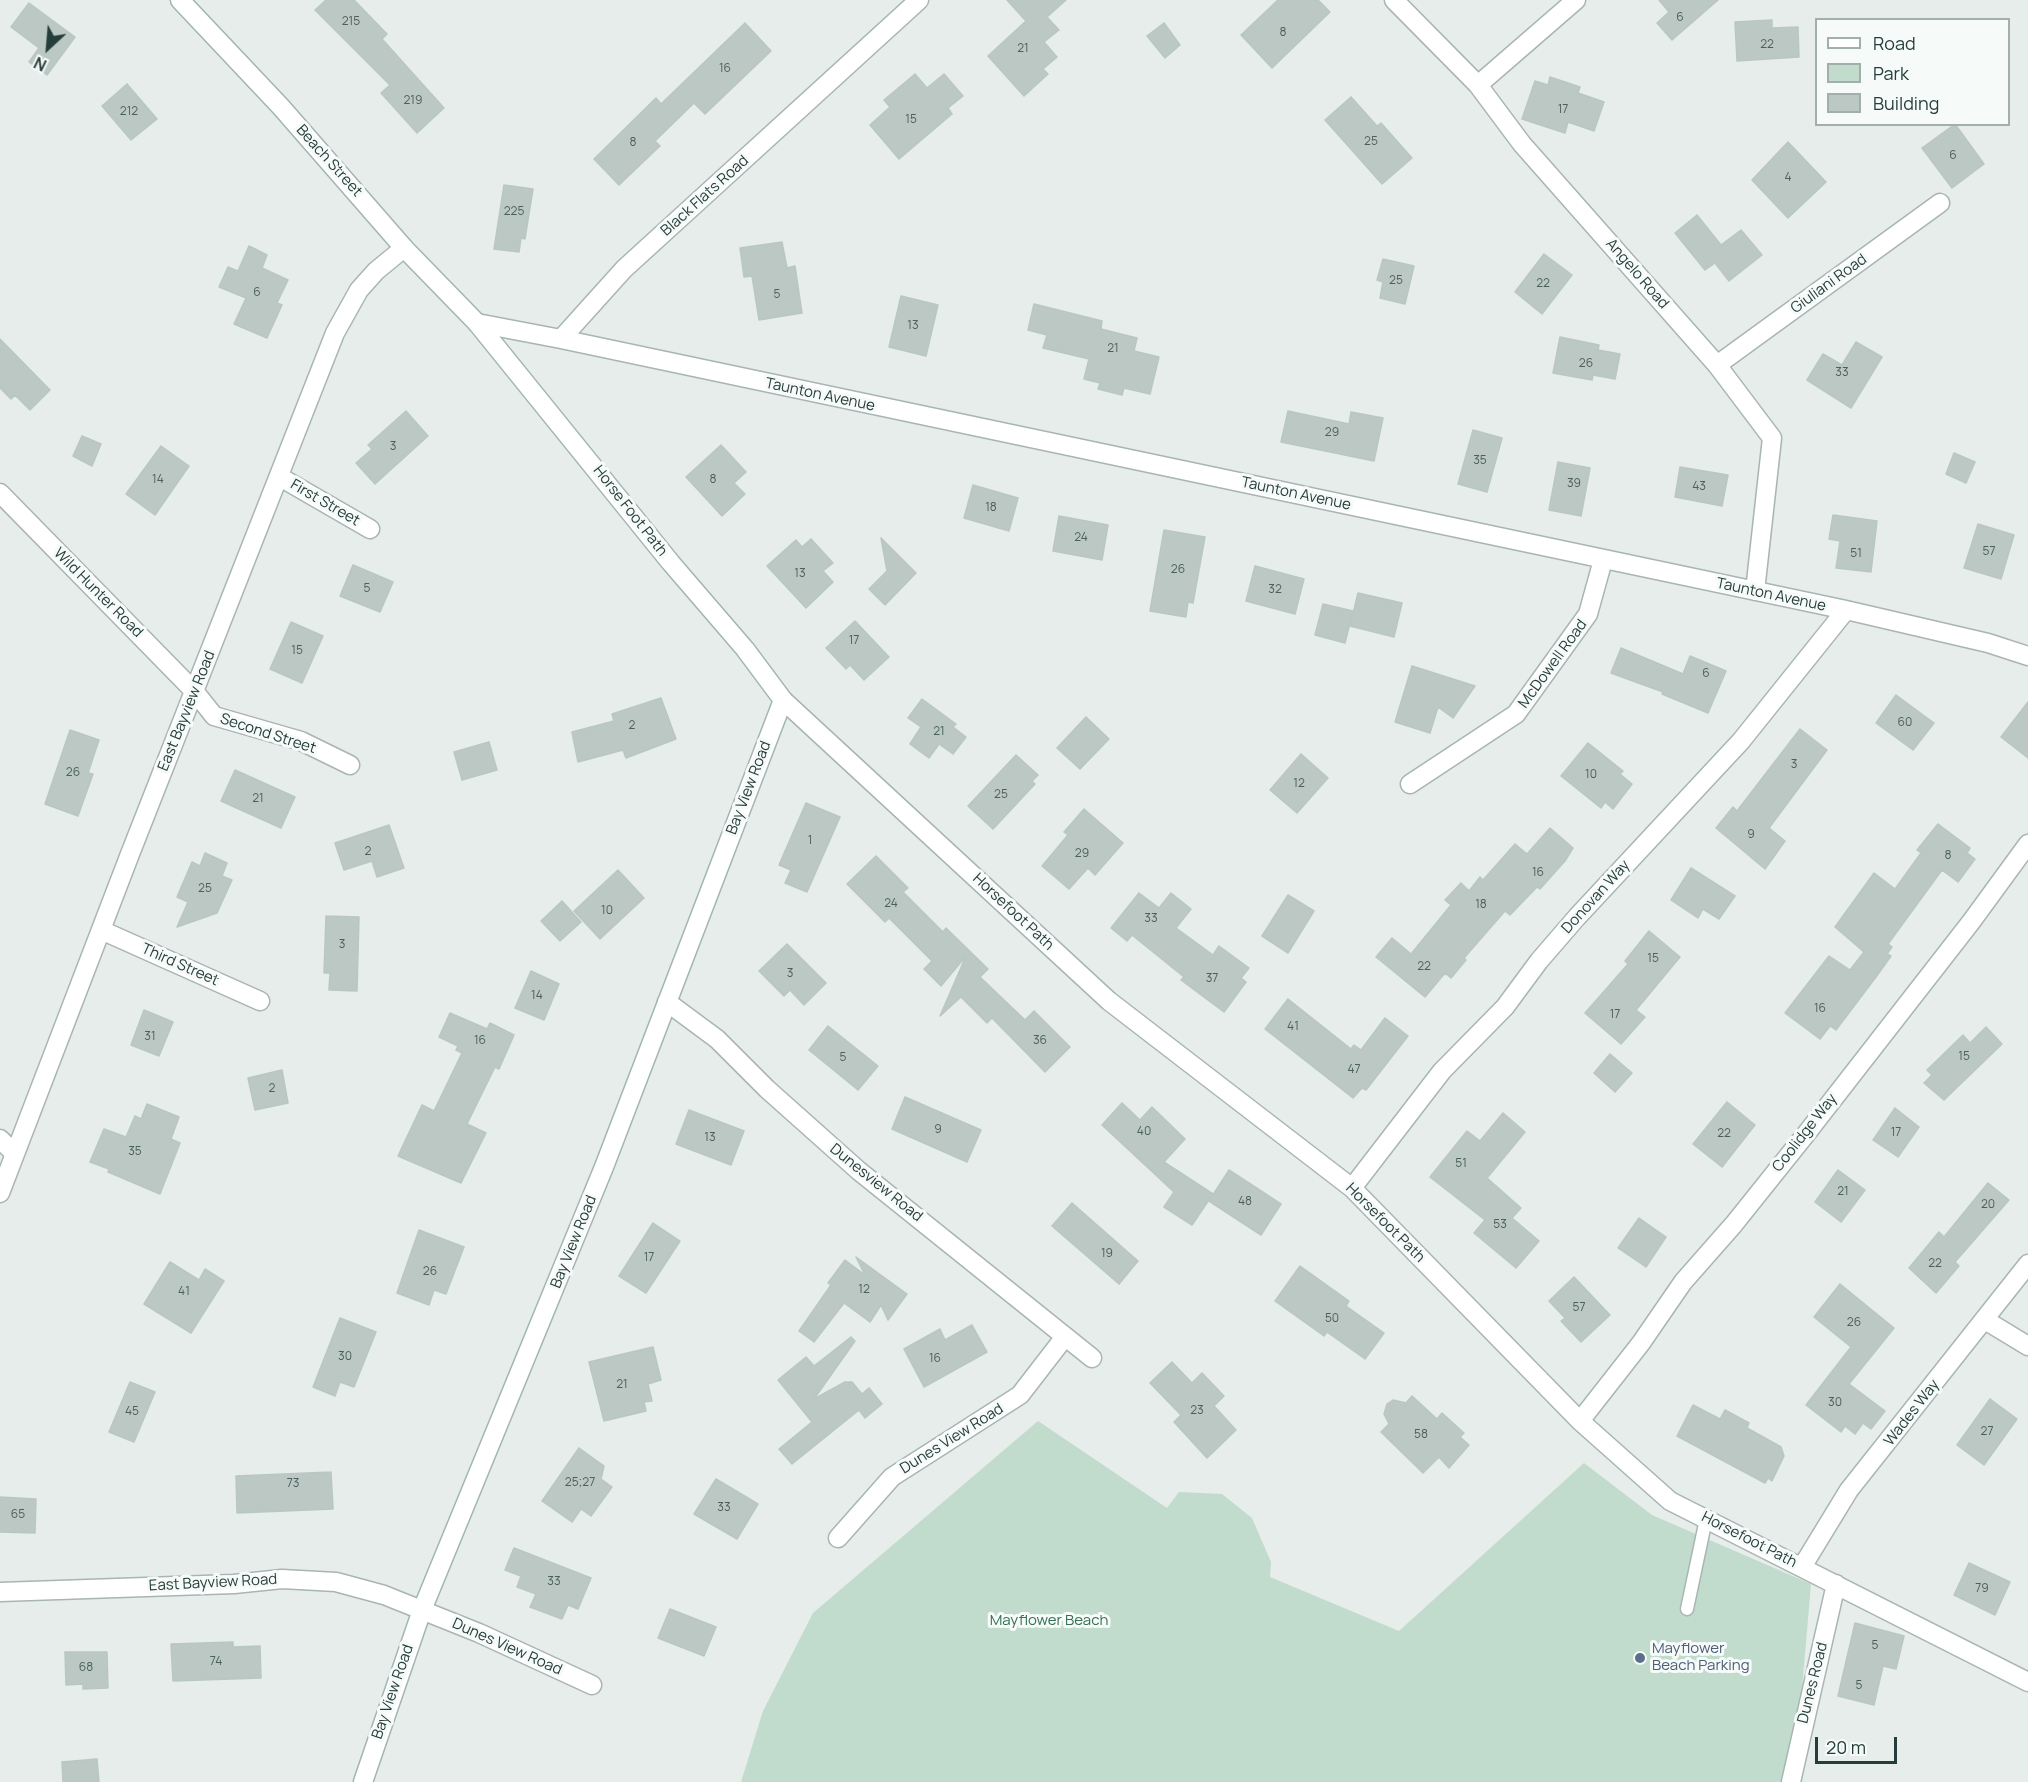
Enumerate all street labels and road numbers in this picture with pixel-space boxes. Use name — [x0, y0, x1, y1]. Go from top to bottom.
street label: Beach Street — [292, 121, 366, 201]
street label: Black Flats Road — [658, 152, 752, 240]
street label: Angelo Road — [1602, 235, 1672, 313]
street label: Giuliani Road — [1788, 250, 1870, 318]
street label: Taunton Avenue — [763, 375, 877, 415]
street label: Horse Foot Path — [589, 462, 671, 560]
street label: Taunton Avenue — [1239, 474, 1353, 514]
street label: First Street — [287, 476, 363, 530]
street label: Wild Hunter Road — [50, 545, 146, 641]
street label: Taunton Avenue — [1714, 575, 1828, 615]
street label: McDowell Road — [1515, 616, 1591, 712]
street label: East Bayview Road — [155, 648, 219, 774]
street label: Second Street — [218, 710, 318, 758]
street label: Bay View Road — [723, 739, 775, 837]
street label: Donovan Way — [1558, 856, 1634, 938]
street label: Horsefoot Path — [969, 870, 1057, 954]
street label: Third Street — [139, 940, 221, 990]
street label: Coolidge Way — [1769, 1090, 1841, 1176]
street label: Dunesview Road — [826, 1140, 926, 1226]
street label: Horsefoot Path — [1342, 1180, 1428, 1266]
street label: Bay View Road — [547, 1193, 601, 1291]
street label: Wades Way — [1880, 1376, 1944, 1450]
street label: Dunes View Road — [897, 1400, 1007, 1478]
street label: Horsefoot Path — [1698, 1508, 1800, 1572]
street label: East Bayview Road — [148, 1571, 278, 1595]
street label: Dunes View Road — [449, 1615, 565, 1679]
street label: Dunes Road — [1794, 1641, 1832, 1725]
street label: Bay View Road — [368, 1642, 418, 1742]

